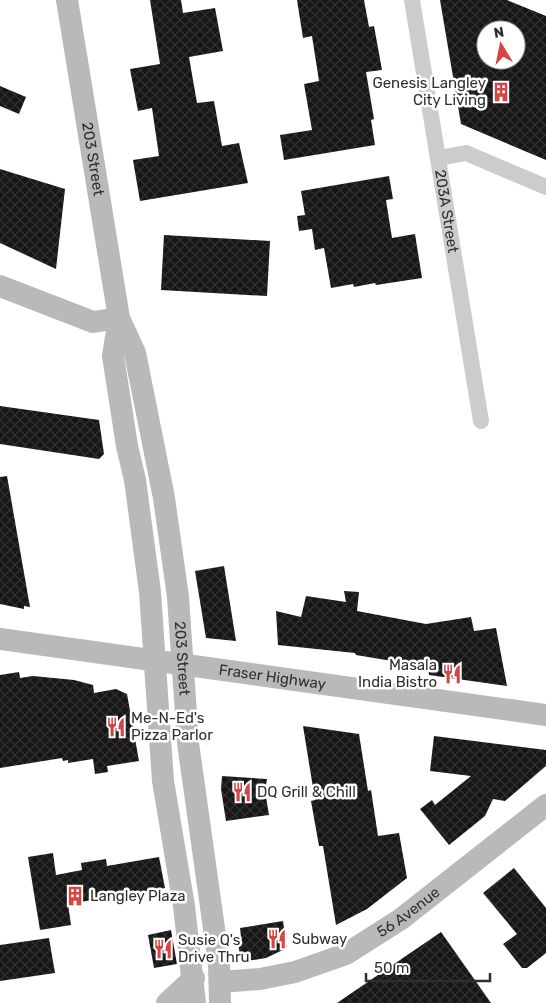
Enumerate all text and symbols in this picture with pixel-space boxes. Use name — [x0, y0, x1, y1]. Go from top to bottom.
north arrow — [476, 20, 526, 70]
text: N — [492, 23, 505, 42]
place label: Genesis Langley City Living — [372, 74, 486, 109]
building icon: Genesis Langley City Living — [490, 81, 512, 103]
street label: 203 Street — [78, 121, 108, 197]
street label: 203A Street — [431, 168, 462, 254]
street label: 203 Street — [171, 621, 194, 696]
place label: Masala India Bistro — [358, 656, 437, 691]
street label: Fraser Highway — [218, 661, 327, 693]
restaurant icon: Masala India Bistro — [441, 663, 463, 685]
place label: Me-N-Ed's Pizza Parlor — [131, 709, 213, 744]
restaurant icon: Me-N-Ed's Pizza Parlor — [105, 716, 127, 738]
restaurant icon: DQ Grill & Chill — [231, 781, 253, 803]
place label: DQ Grill & Chill — [257, 783, 356, 801]
street label: 56 Avenue — [373, 883, 443, 941]
building icon: Langley Plaza — [64, 885, 86, 907]
place label: Langley Plaza — [90, 887, 186, 905]
restaurant icon: Subway — [266, 928, 288, 950]
place label: Subway — [292, 930, 347, 948]
place label: Susie Q's Drive Thru — [178, 931, 250, 966]
restaurant icon: Susie Q's Drive Thru — [152, 938, 174, 960]
scale bar — [366, 950, 490, 982]
text: 50 m — [374, 959, 409, 977]

